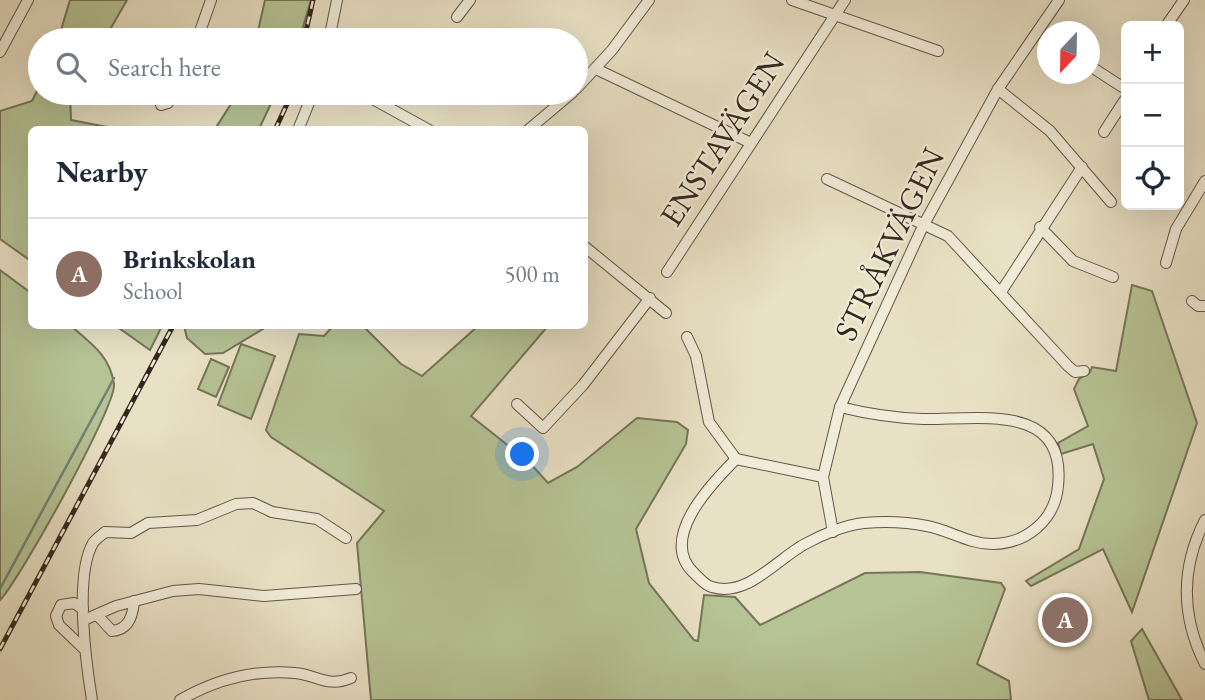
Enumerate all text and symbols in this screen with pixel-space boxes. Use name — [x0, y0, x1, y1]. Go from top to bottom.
north arrow — [1037, 21, 1100, 84]
map controls — [1121, 21, 1184, 210]
button: + — [1121, 21, 1184, 84]
search box — [28, 28, 588, 105]
street label: ENSTAVÄGEN — [650, 43, 794, 234]
icon: search — [52, 48, 90, 86]
text: Search here — [108, 50, 221, 84]
button: − — [1121, 84, 1184, 147]
street label: STRÅKVÄGEN — [824, 140, 954, 347]
button: locate — [1121, 147, 1184, 210]
text: Nearby — [56, 152, 148, 191]
text: Brinkskolan — [123, 242, 256, 276]
text: A — [71, 259, 87, 289]
text: 500 m — [504, 259, 560, 289]
text: School — [123, 276, 183, 306]
your location — [505, 437, 539, 471]
pin: A — [1042, 594, 1088, 646]

